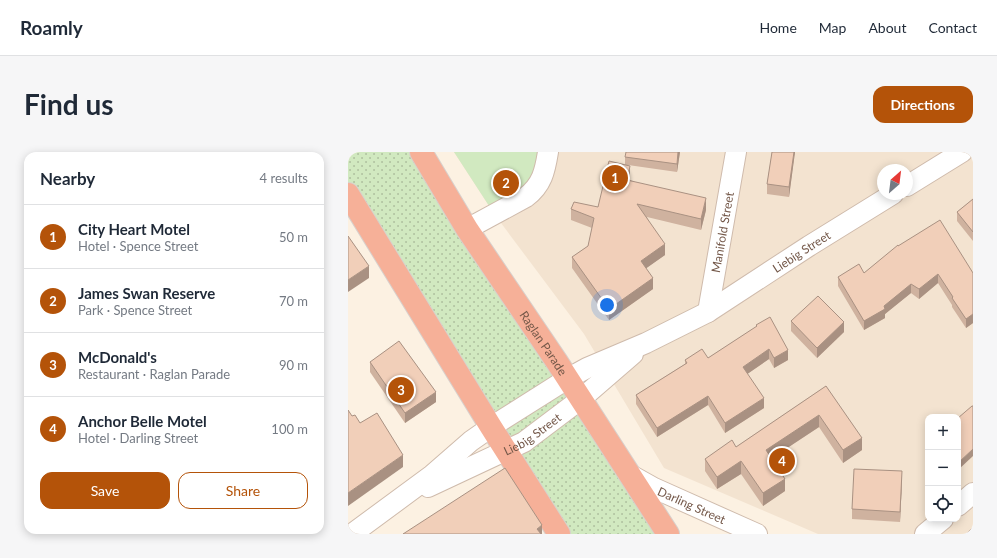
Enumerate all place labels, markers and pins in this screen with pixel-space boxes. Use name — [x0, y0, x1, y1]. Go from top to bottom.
pin: 1 — [602, 163, 628, 193]
pin: 2 — [493, 168, 519, 198]
pin: 3 — [388, 375, 414, 405]
pin: 4 — [769, 446, 795, 476]

